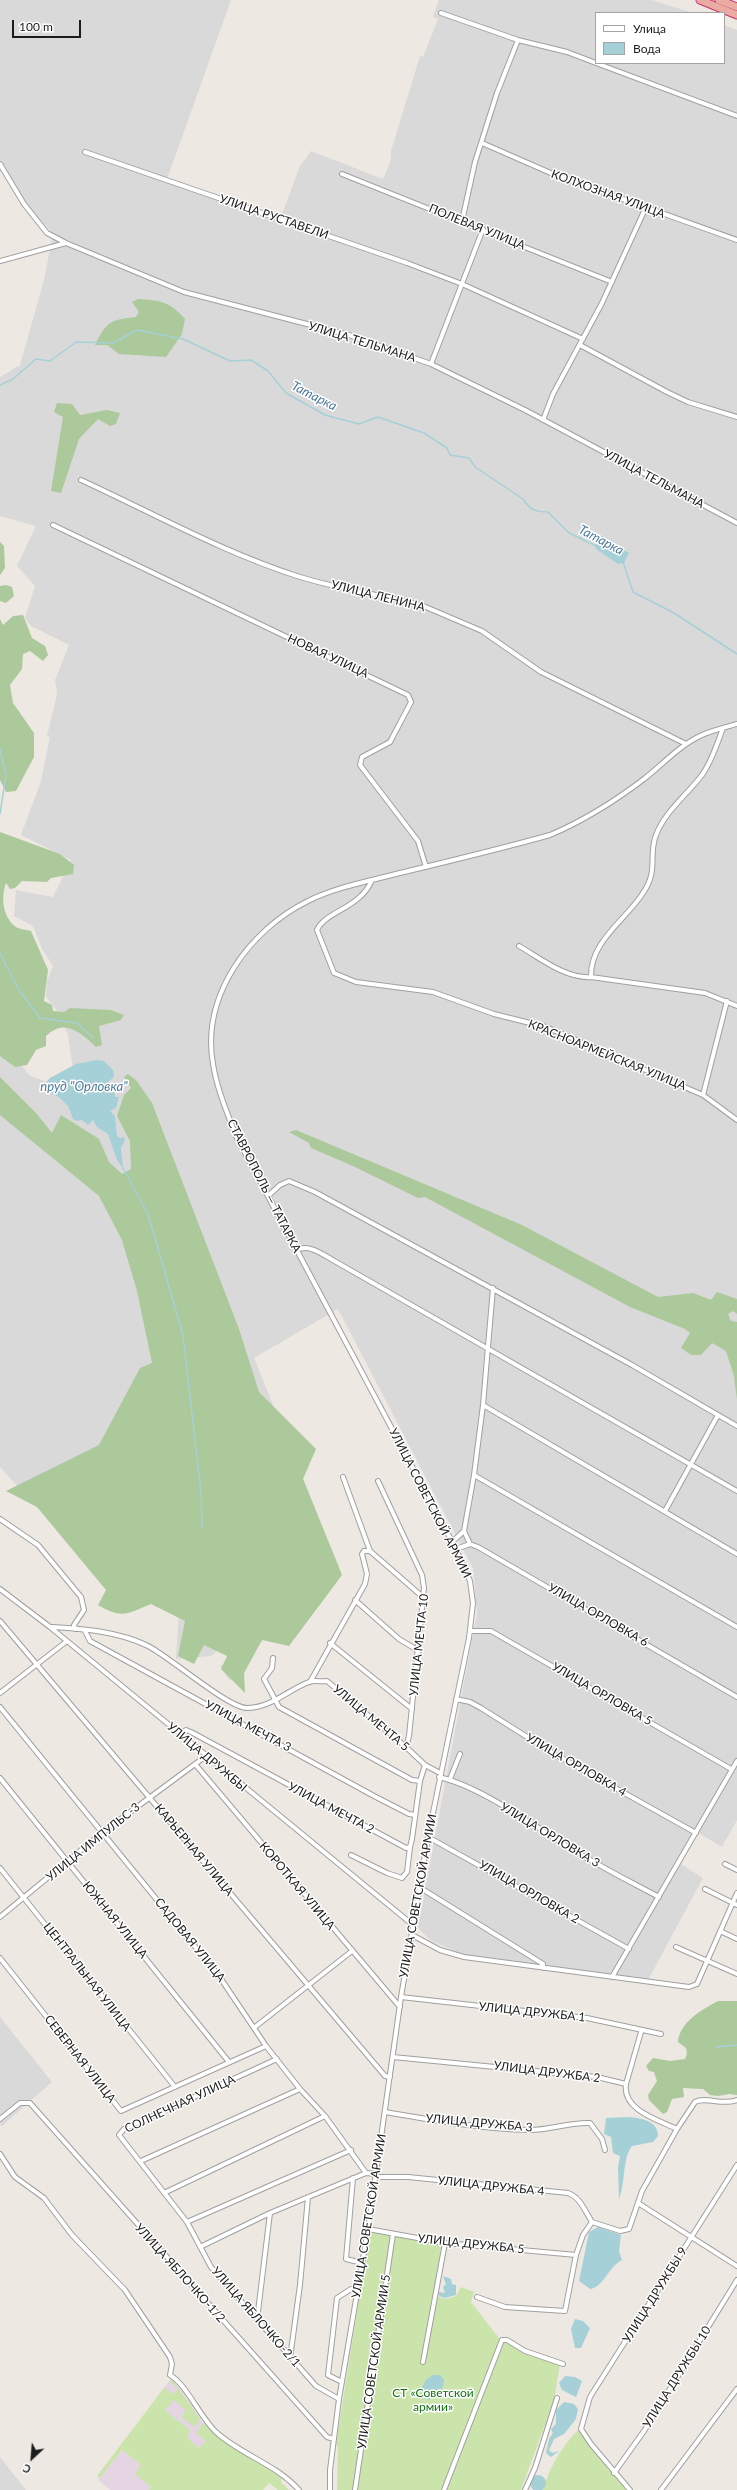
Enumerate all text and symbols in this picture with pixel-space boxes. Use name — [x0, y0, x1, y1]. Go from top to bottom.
scale bar — [14, 12, 83, 38]
legend — [595, 12, 725, 64]
text: 100 m — [19, 19, 53, 34]
text: Улица — [633, 21, 666, 36]
text: Вода — [633, 41, 661, 56]
street label: КОЛХОЗНАЯ УЛИЦА — [549, 167, 667, 221]
street label: УЛИЦА РУСТАВЕЛИ — [217, 192, 331, 242]
street label: ПОЛЕВАЯ УЛИЦА — [427, 201, 527, 253]
street label: УЛИЦА ТЕЛЬМАНА — [306, 319, 418, 365]
water label: Татарка — [289, 378, 339, 414]
street label: УЛИЦА ТЕЛЬМАНА — [601, 446, 707, 512]
water label: Татарка — [576, 522, 626, 558]
street label: УЛИЦА ЛЕНИНА — [329, 577, 427, 615]
street label: НОВАЯ УЛИЦА — [285, 631, 371, 681]
street label: КРАСНОАРМЕЙСКАЯ УЛИЦА — [526, 1017, 688, 1093]
water label: пруд "Орловка" — [40, 1079, 128, 1095]
street label: СТАВРОПОЛЬ — ТАТАРКА — [224, 1117, 304, 1255]
street label: УЛИЦА СОВЕТСКОЙ АРМИИ — [386, 1426, 474, 1580]
street label: УЛИЦА ОРЛОВКА 6 — [545, 1580, 651, 1650]
street label: УЛИЦА МЕЧТА 10 — [406, 1593, 432, 1697]
street label: УЛИЦА ОРЛОВКА 5 — [549, 1659, 655, 1729]
street label: УЛИЦА МЕЧТА 5 — [330, 1682, 412, 1754]
street label: УЛИЦА МЕЧТА 3 — [202, 1697, 294, 1755]
street label: УЛИЦА ДРУЖБЫ — [164, 1719, 250, 1795]
street label: УЛИЦА ОРЛОВКА 4 — [523, 1730, 629, 1800]
street label: УЛИЦА МЕЧТА 2 — [285, 1779, 377, 1837]
street label: УЛИЦА ИМПУЛЬС-3 — [43, 1800, 143, 1884]
street label: УЛИЦА ОРЛОВКА 3 — [498, 1800, 602, 1870]
street label: КАРЬЕРНАЯ УЛИЦА — [151, 1801, 237, 1899]
street label: УЛИЦА СОВЕТСКОЙ АРМИИ — [396, 1813, 440, 1979]
street label: КОРОТКАЯ УЛИЦА — [256, 1839, 338, 1933]
street label: УЛИЦА ОРЛОВКА 2 — [476, 1857, 582, 1927]
street label: ЮЖНАЯ УЛИЦА — [79, 1879, 151, 1961]
street label: САДОВАЯ УЛИЦА — [152, 1895, 228, 1985]
street label: ЦЕНТРАЛЬНАЯ УЛИЦА — [40, 1920, 134, 2034]
street label: УЛИЦА ДРУЖБА 1 — [478, 1999, 586, 2025]
street label: СЕВЕРНАЯ УЛИЦА — [41, 2012, 119, 2106]
street label: УЛИЦА ДРУЖБА 2 — [493, 2058, 601, 2086]
street label: СОЛНЕЧНАЯ УЛИЦА — [122, 2072, 238, 2136]
street label: УЛИЦА ДРУЖБА 3 — [425, 2111, 533, 2135]
street label: УЛИЦА СОВЕТСКОЙ АРМИИ — [349, 2133, 389, 2299]
street label: УЛИЦА ДРУЖБА 4 — [437, 2173, 545, 2199]
street label: УЛИЦА ЯБЛОЧКО-1/2 — [132, 2221, 228, 2325]
street label: УЛИЦА ДРУЖБА 5 — [417, 2231, 525, 2257]
street label: УЛИЦА ДРУЖБЫ 9 — [620, 2245, 690, 2345]
street label: УЛИЦА ЯБЛОЧКО-2/1 — [209, 2264, 303, 2370]
street label: УЛИЦА СОВЕТСКОЙ АРМИИ 5 — [355, 2274, 393, 2450]
street label: УЛИЦА ДРУЖБЫ 10 — [640, 2324, 714, 2430]
park label: СТ «Советской армии» — [392, 2386, 474, 2414]
north arrow — [12, 2438, 52, 2478]
text: С — [20, 2462, 33, 2477]

